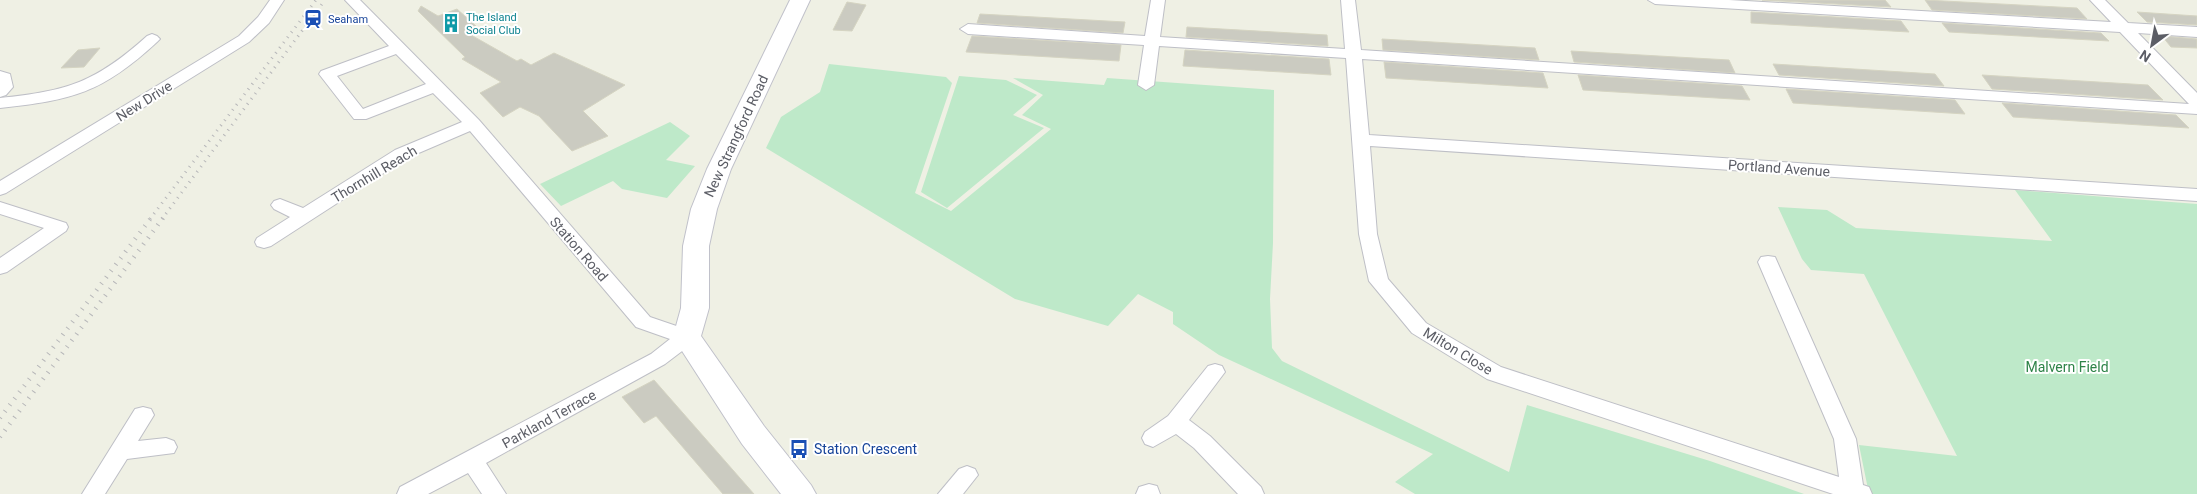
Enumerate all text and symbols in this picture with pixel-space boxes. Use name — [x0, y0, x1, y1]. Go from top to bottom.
station icon: Seaham — [302, 8, 324, 30]
place label: The Island Social Club — [466, 11, 521, 37]
building icon: The Island Social Club — [440, 12, 462, 34]
place label: Seaham — [328, 13, 368, 26]
north arrow — [2127, 20, 2177, 70]
text: N — [2137, 47, 2154, 65]
street label: New Strangford Road — [701, 72, 771, 200]
street label: New Drive — [113, 78, 175, 124]
street label: Thornhill Reach — [328, 142, 420, 206]
street label: Portland Avenue — [1727, 156, 1831, 180]
street label: Station Road — [547, 214, 611, 284]
street label: Milton Close — [1421, 324, 1495, 378]
park label: Malvern Field — [2025, 359, 2109, 375]
street label: Parkland Terrace — [499, 387, 599, 451]
bus stop icon: Station Crescent — [788, 438, 810, 460]
place label: Station Crescent — [814, 441, 918, 457]

